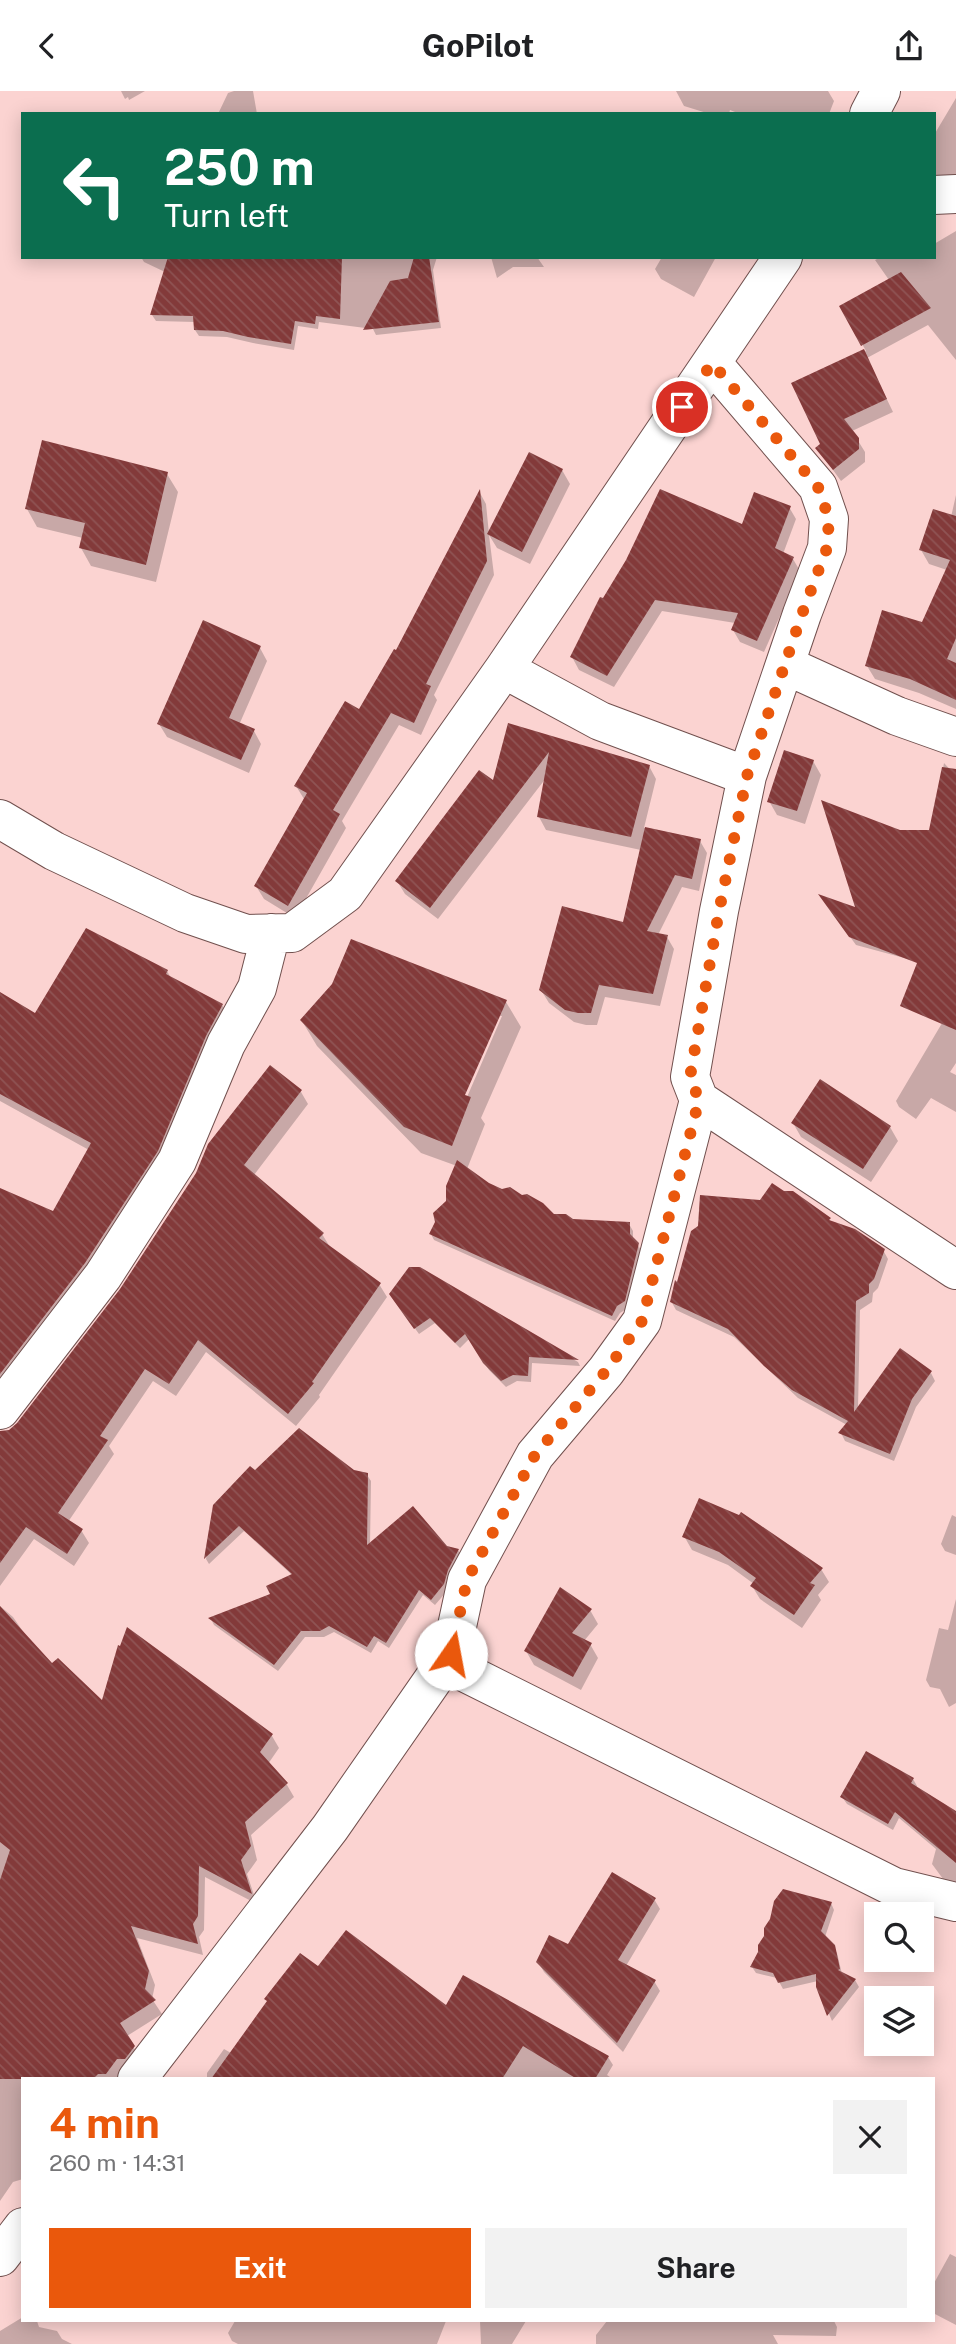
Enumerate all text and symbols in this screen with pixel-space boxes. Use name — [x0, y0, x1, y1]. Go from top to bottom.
icon: back — [28, 27, 66, 65]
text: GoPilot — [422, 27, 534, 64]
icon: share — [890, 27, 928, 65]
text: 250 m — [164, 138, 315, 196]
icon: left — [49, 140, 140, 231]
text: Turn left — [164, 197, 289, 234]
pin — [652, 377, 712, 437]
icon: arrive — [663, 388, 701, 426]
position arrow — [414, 1617, 488, 1691]
map controls — [864, 1902, 934, 2056]
button: search — [864, 1902, 934, 1972]
button: layers — [864, 1986, 934, 2056]
text: 4 min — [49, 2098, 160, 2147]
button: close — [833, 2100, 907, 2174]
text: 260 m · 14:31 — [49, 2149, 186, 2176]
button: Exit — [49, 2228, 471, 2308]
button: Share — [485, 2228, 907, 2308]

